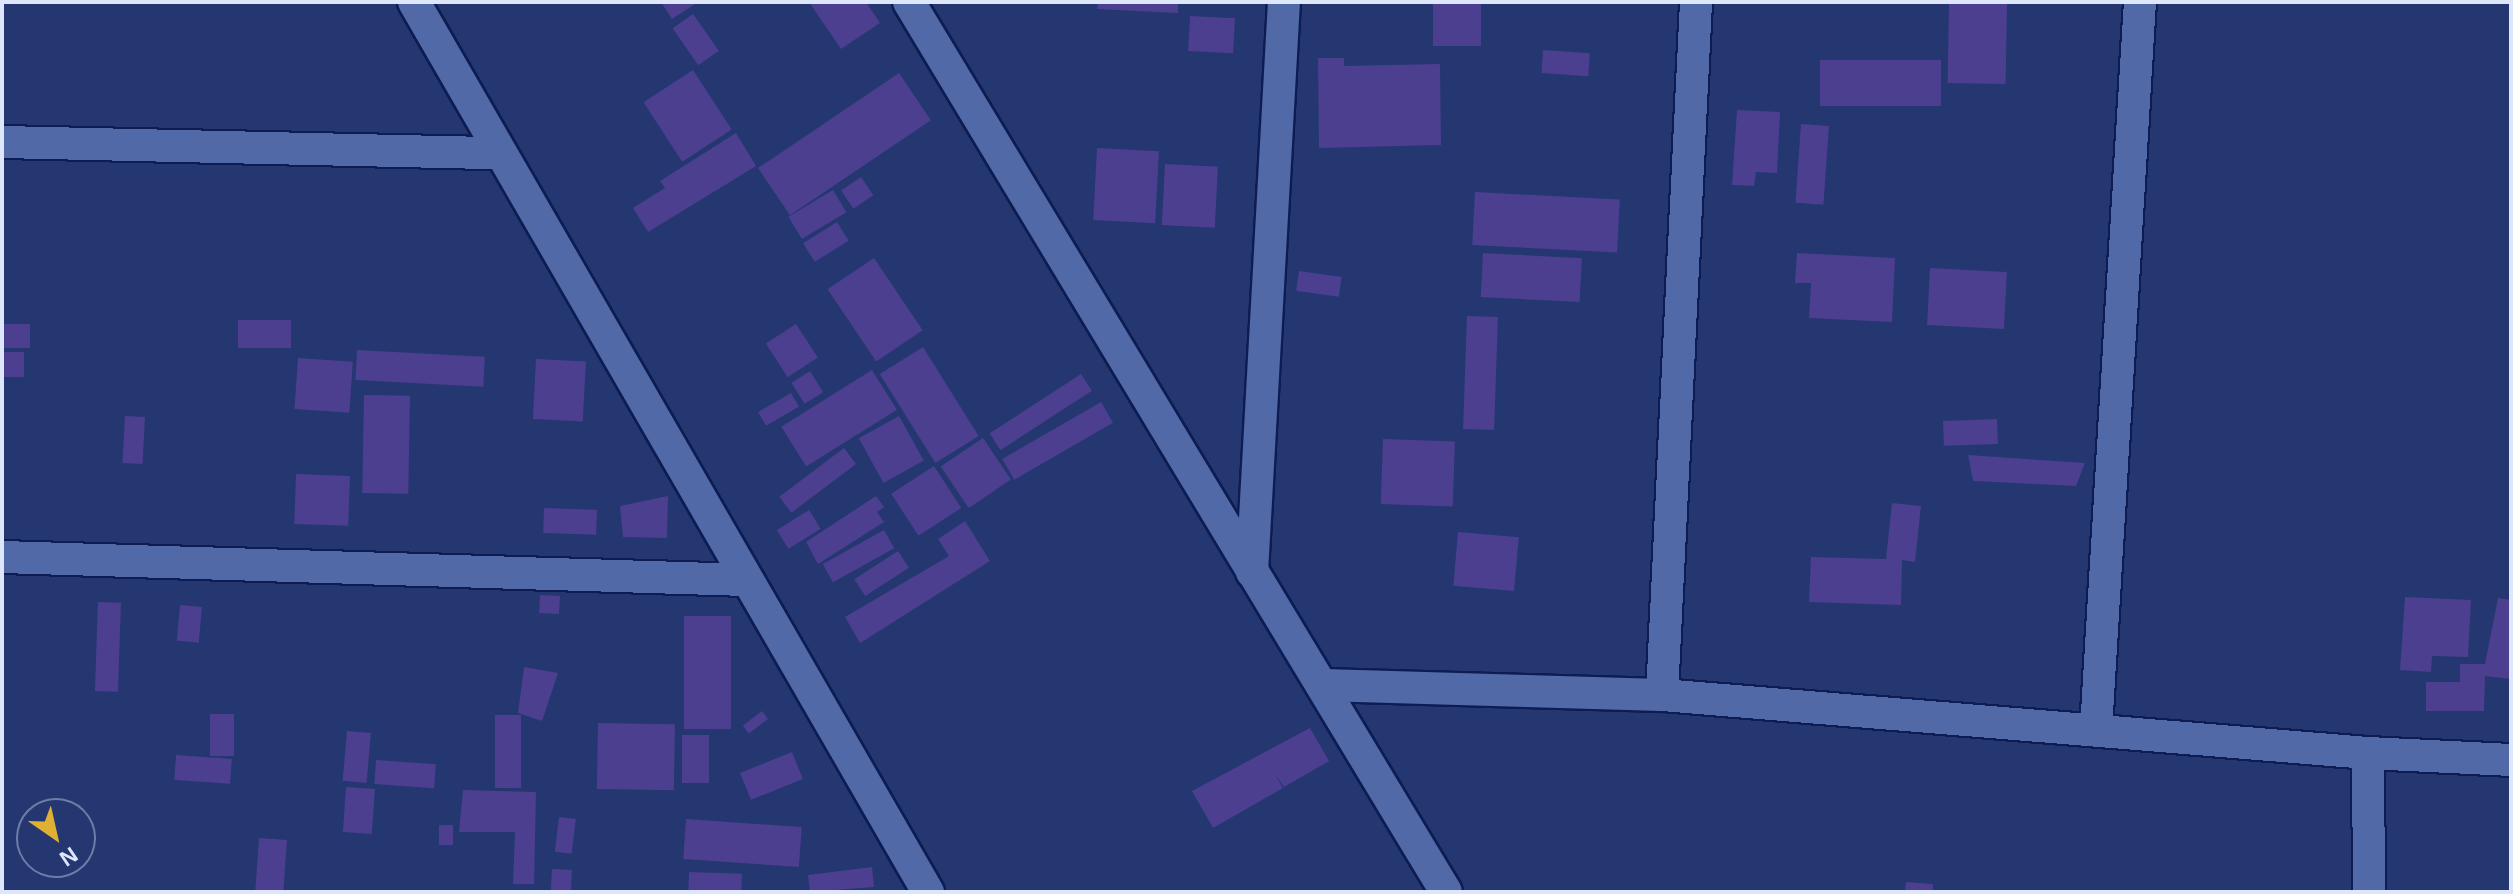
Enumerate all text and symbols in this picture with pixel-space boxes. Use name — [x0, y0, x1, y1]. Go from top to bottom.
north arrow — [16, 798, 96, 878]
text: N — [55, 842, 82, 871]

